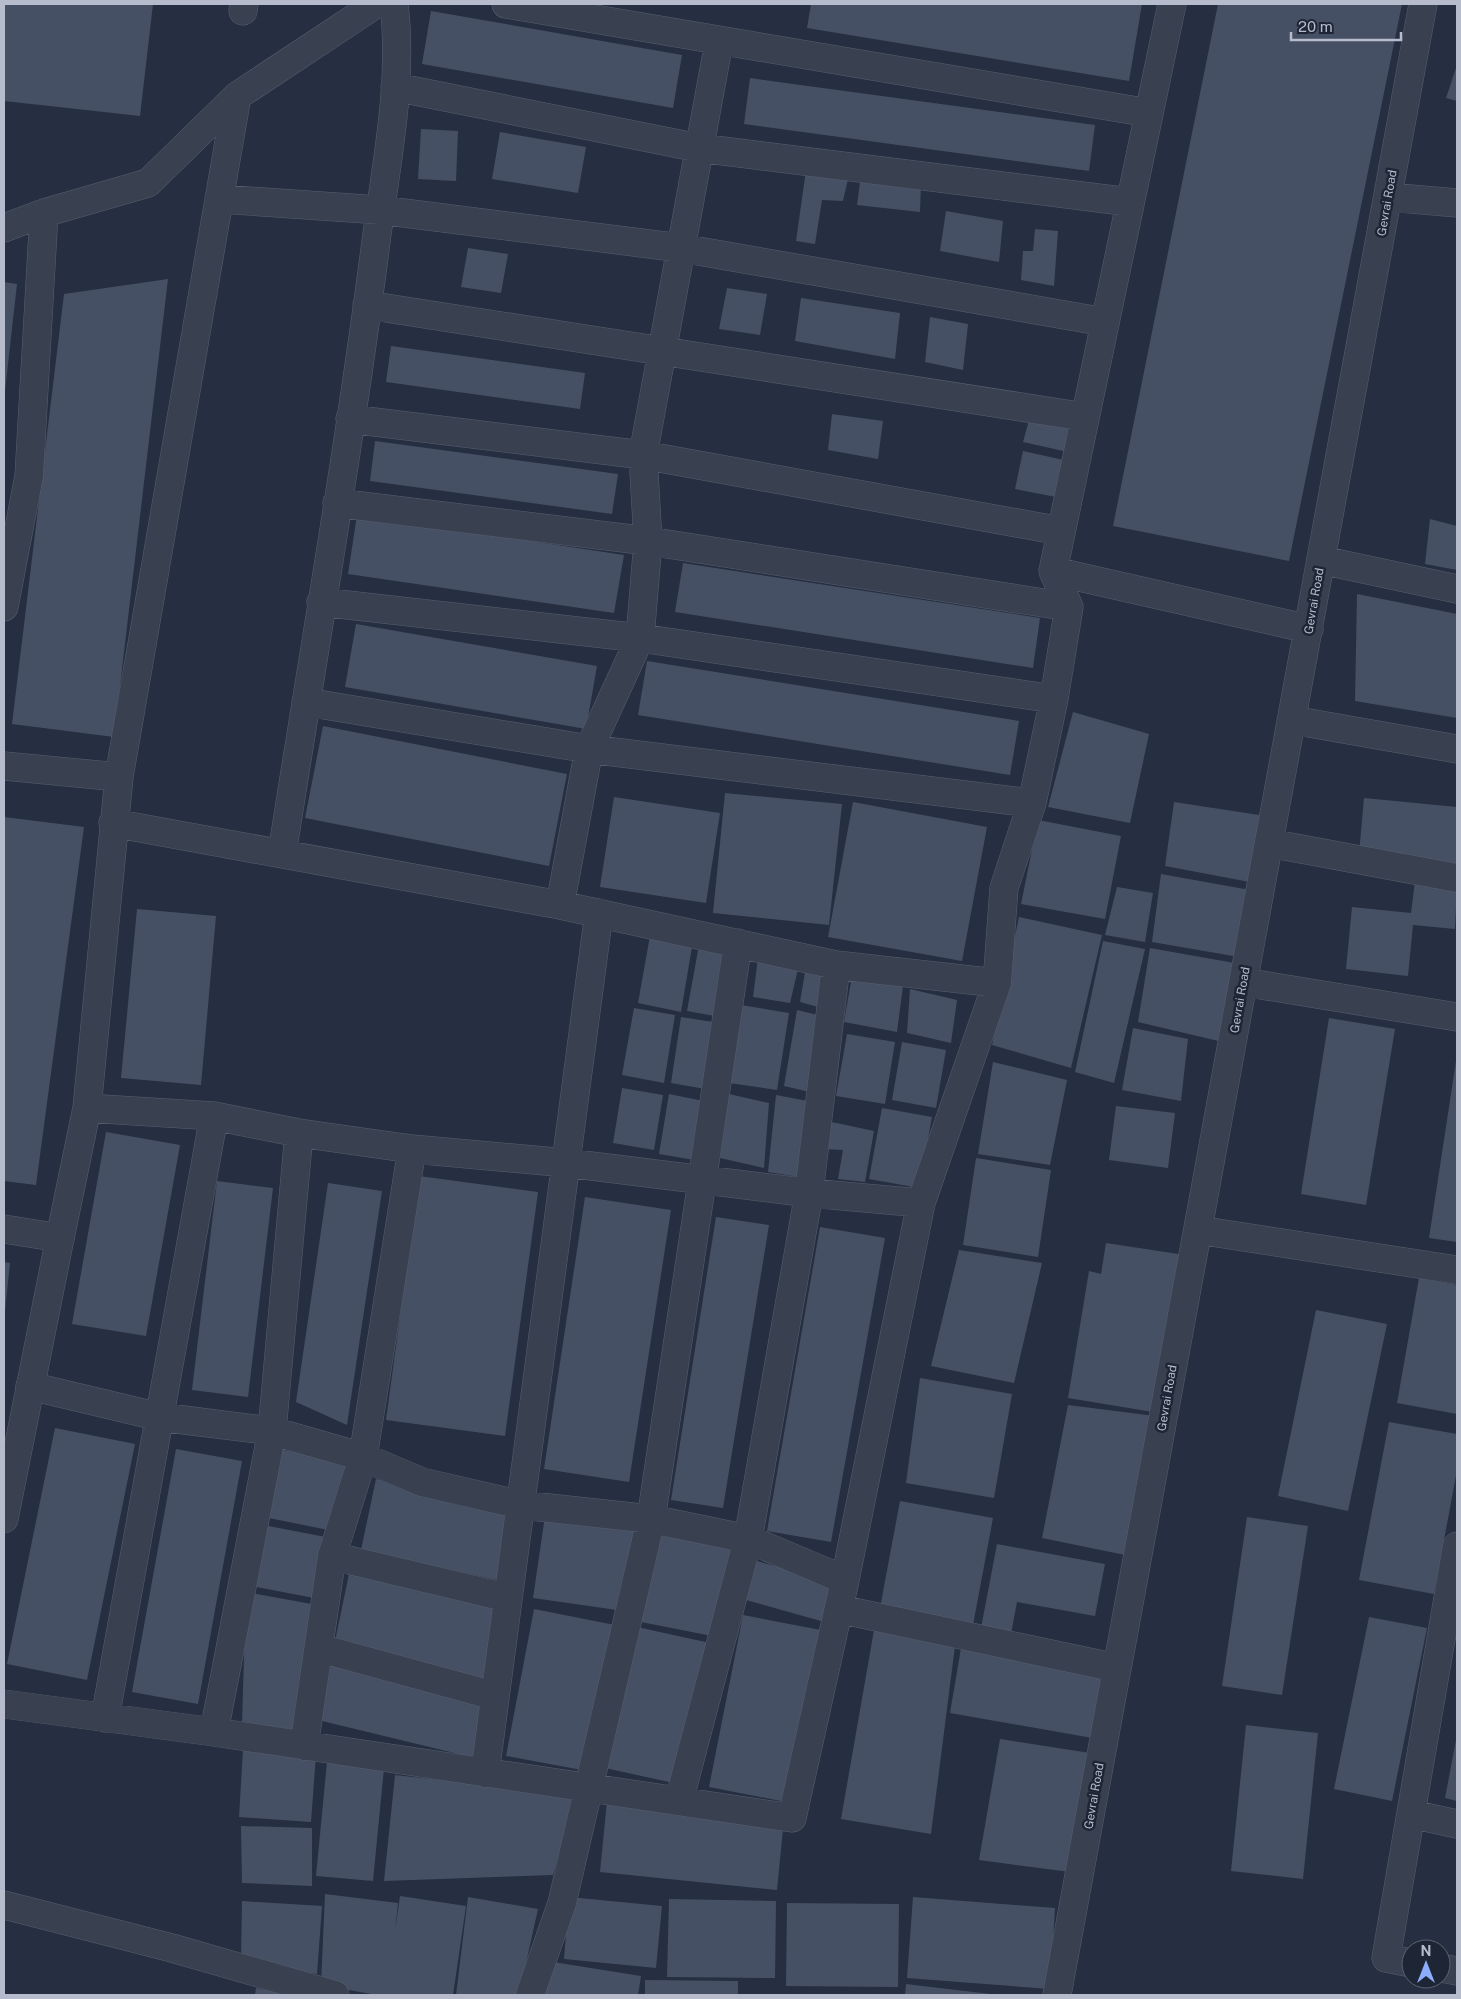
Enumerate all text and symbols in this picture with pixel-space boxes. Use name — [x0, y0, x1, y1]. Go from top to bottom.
scale bar — [1291, 10, 1401, 42]
text: 20 m — [1298, 18, 1333, 35]
street label: Gevrai Road — [1374, 169, 1400, 237]
street label: Gevrai Road — [1301, 567, 1327, 635]
street label: Gevrai Road — [1227, 966, 1253, 1034]
street label: Gevrai Road — [1154, 1364, 1180, 1432]
street label: Gevrai Road — [1081, 1762, 1107, 1830]
north arrow — [1401, 1939, 1451, 1989]
text: N — [1421, 1943, 1431, 1959]

